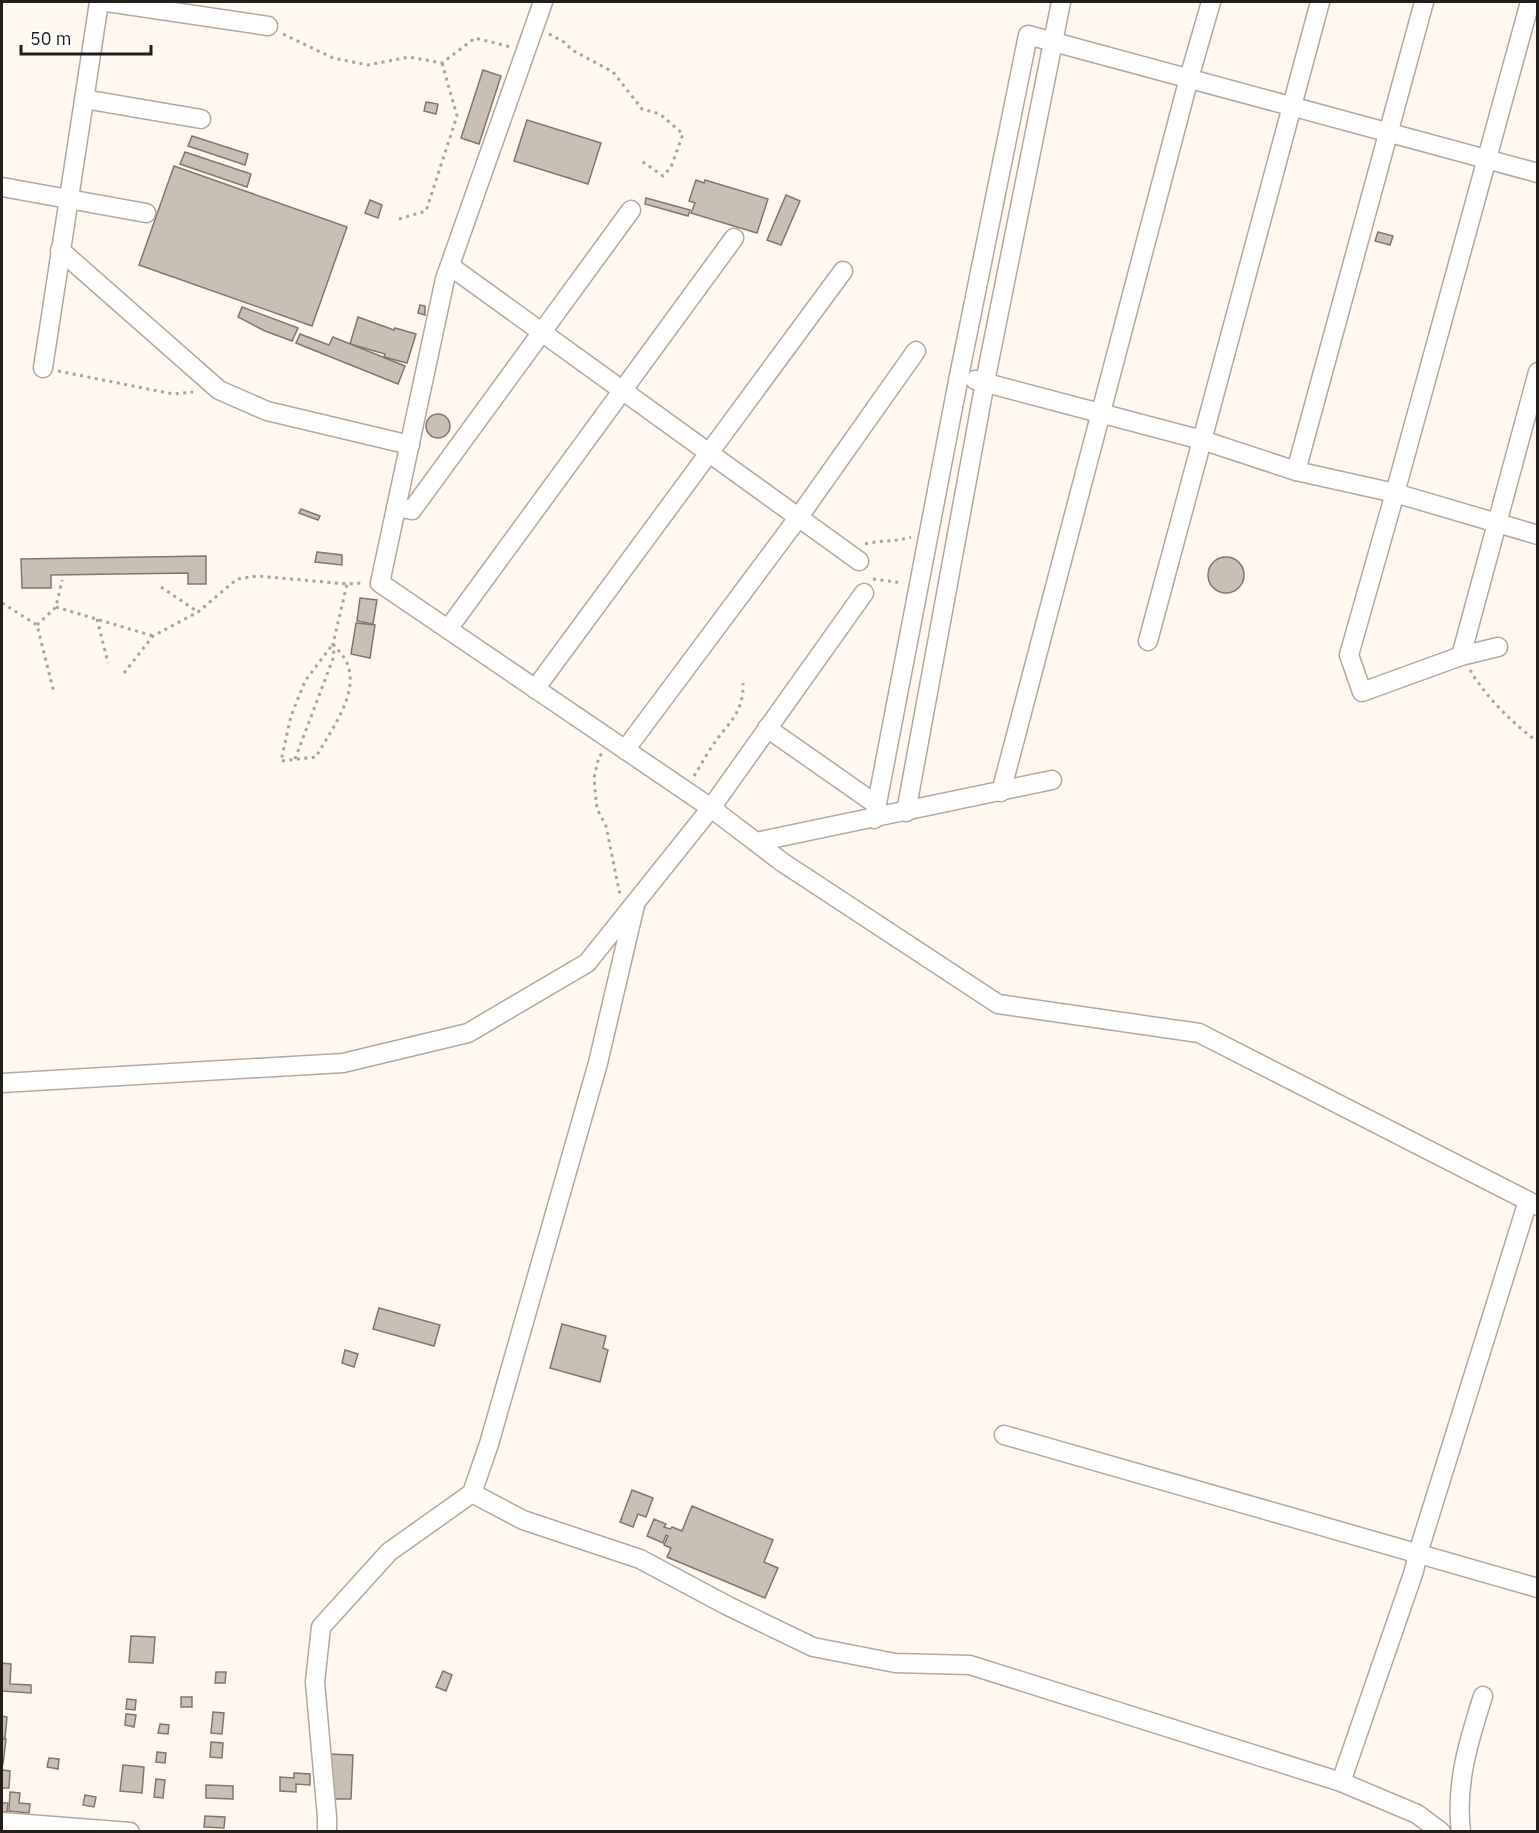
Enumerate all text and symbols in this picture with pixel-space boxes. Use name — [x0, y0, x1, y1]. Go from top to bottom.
scale bar — [21, 18, 152, 56]
text: 50 m — [30, 27, 72, 50]

